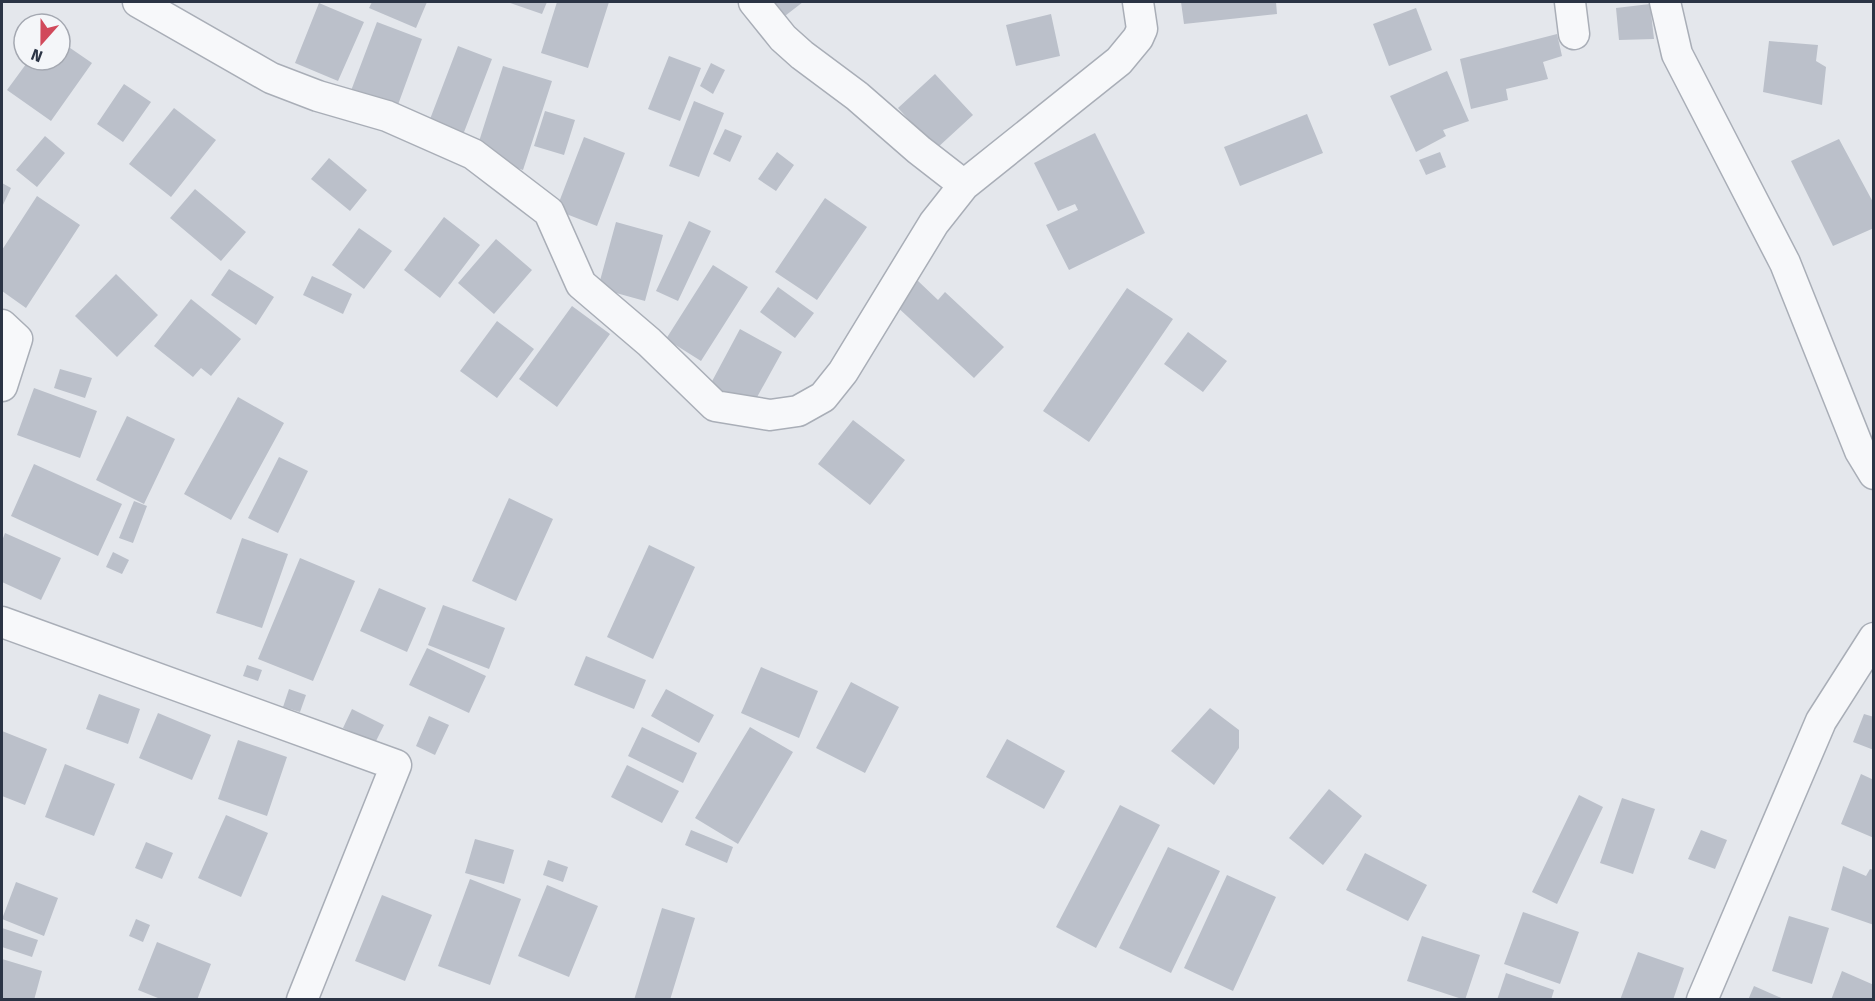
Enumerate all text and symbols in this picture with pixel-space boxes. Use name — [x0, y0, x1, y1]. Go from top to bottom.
north arrow — [12, 12, 72, 72]
text: N — [28, 45, 45, 66]

